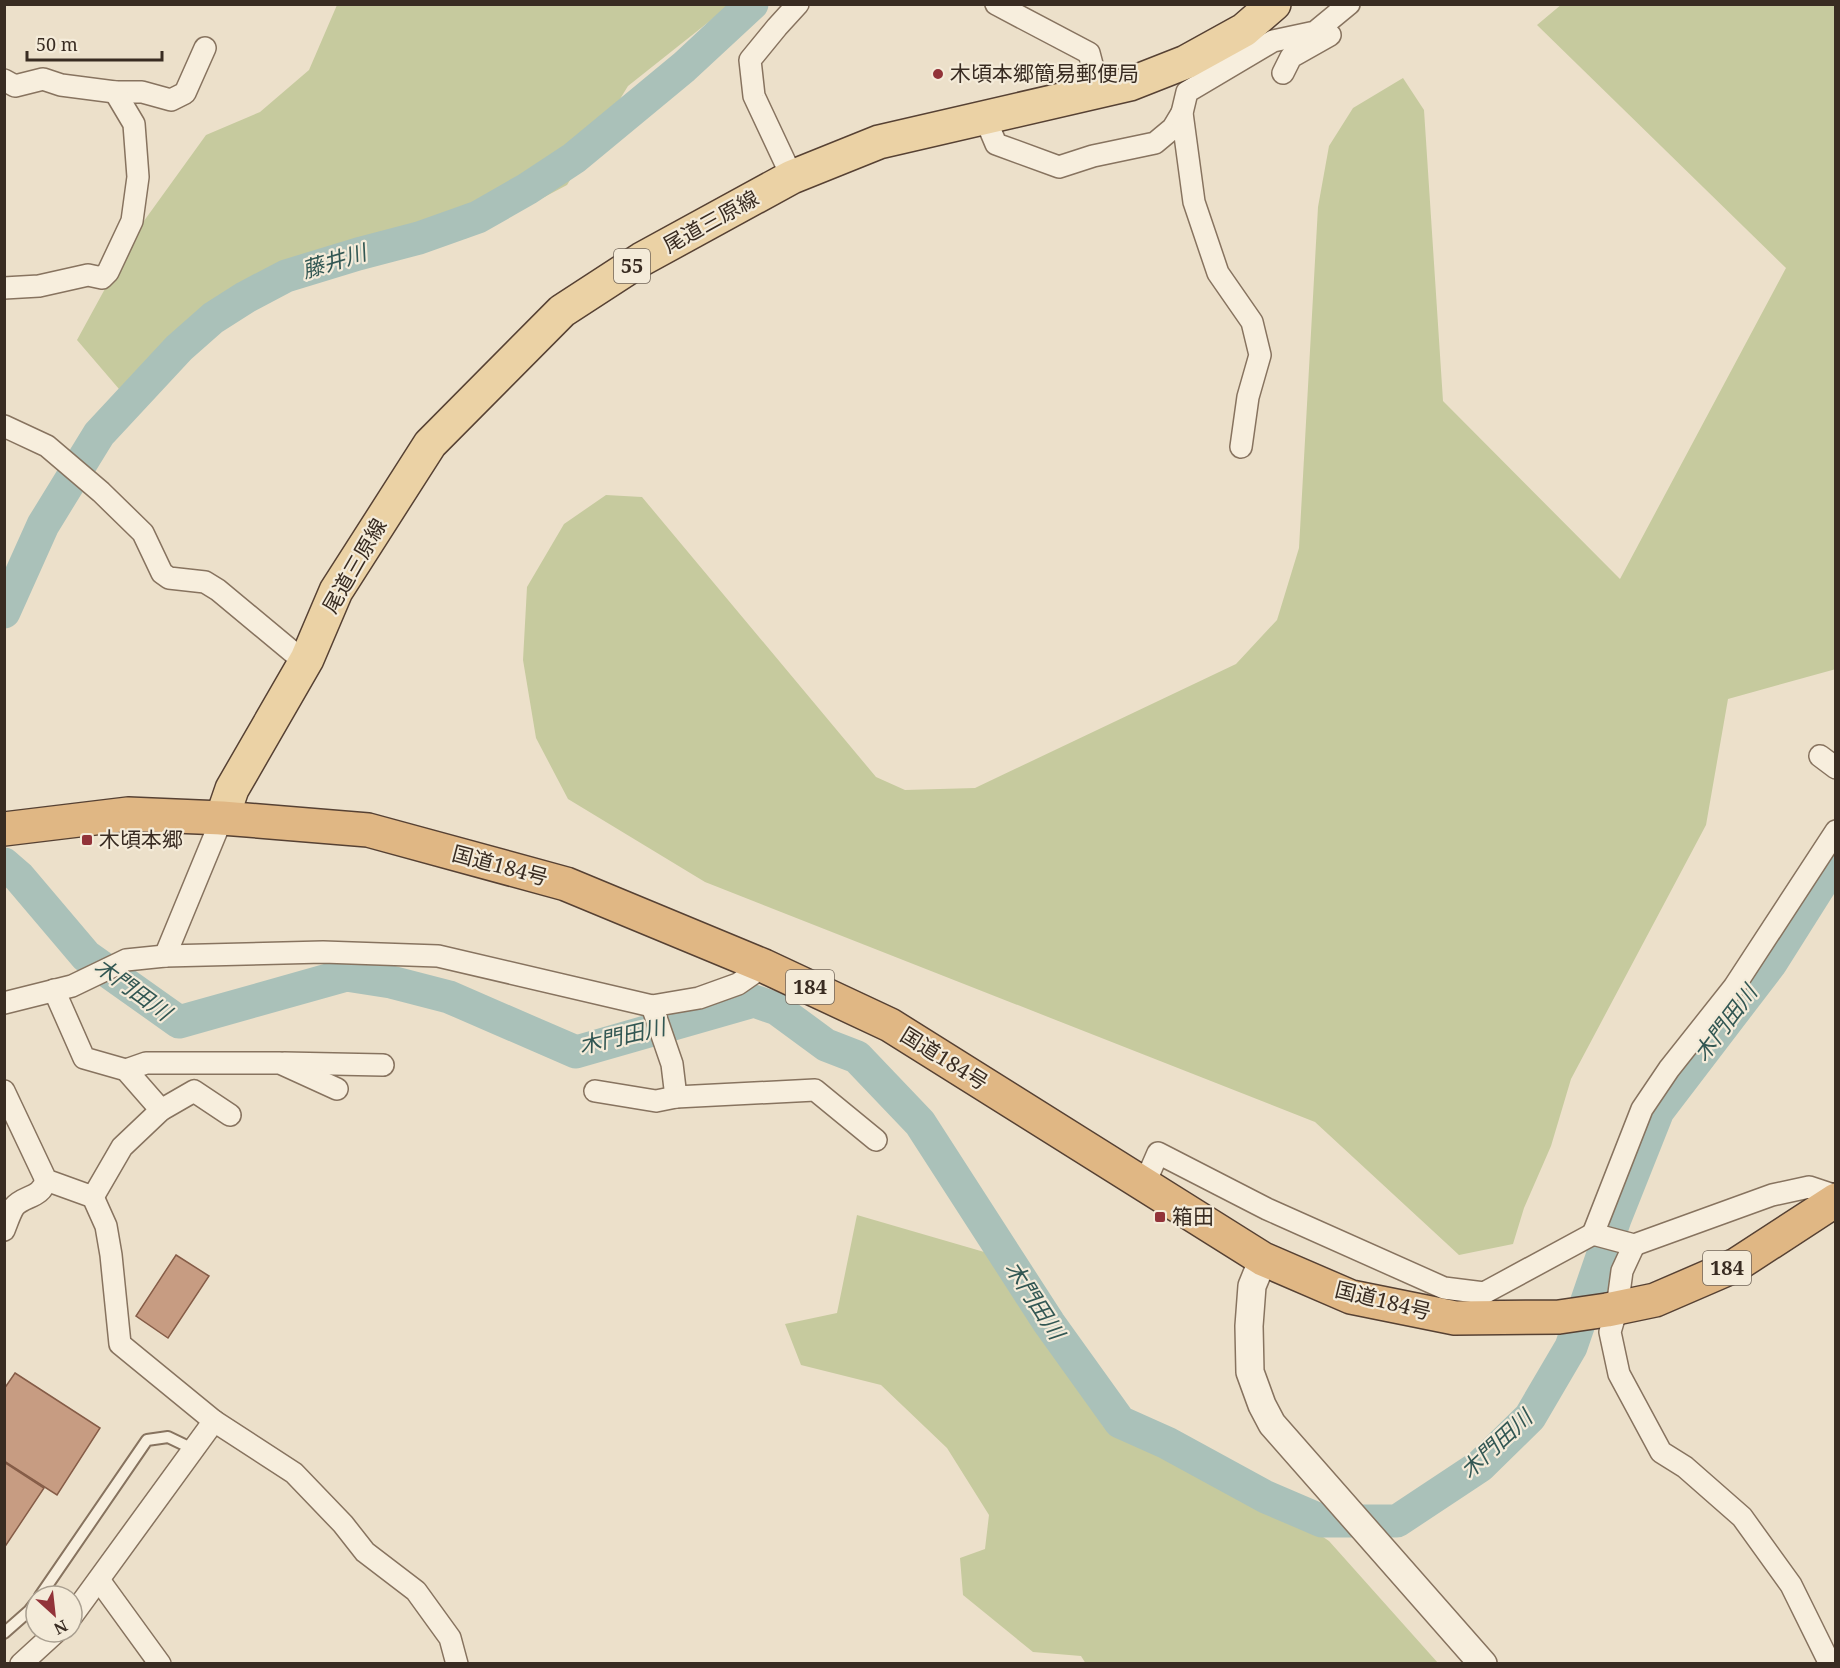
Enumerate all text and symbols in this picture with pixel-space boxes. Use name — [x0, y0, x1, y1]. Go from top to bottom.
scale bar — [27, 24, 162, 62]
text: 50 m — [36, 32, 78, 56]
place label: 木頃本郷簡易郵便局 — [950, 59, 1139, 87]
marker: 木頃本郷簡易郵便局 — [931, 67, 945, 81]
street label: 尾道三原線 — [658, 183, 763, 259]
water label: 藤井川 — [298, 235, 372, 284]
road number: 55 — [614, 249, 650, 283]
street label: 尾道三原線 — [316, 513, 393, 618]
place label: 木頃本郷 — [99, 825, 183, 853]
marker: 木頃本郷 — [80, 833, 94, 847]
street label: 国道184号 — [449, 839, 551, 891]
water label: 木門田川 — [89, 950, 180, 1027]
road number: 184 — [786, 970, 834, 1004]
water label: 木門田川 — [1686, 977, 1764, 1067]
water label: 木門田川 — [576, 1010, 670, 1060]
street label: 国道184号 — [895, 1020, 994, 1096]
place label: 箱田 — [1172, 1202, 1214, 1230]
marker: 箱田 — [1153, 1210, 1167, 1224]
road number: 184 — [1703, 1251, 1751, 1285]
water label: 木門田川 — [999, 1254, 1073, 1346]
street label: 国道184号 — [1332, 1275, 1434, 1325]
water label: 木門田川 — [1453, 1401, 1539, 1484]
north arrow — [24, 1584, 84, 1644]
text: N — [50, 1615, 71, 1640]

